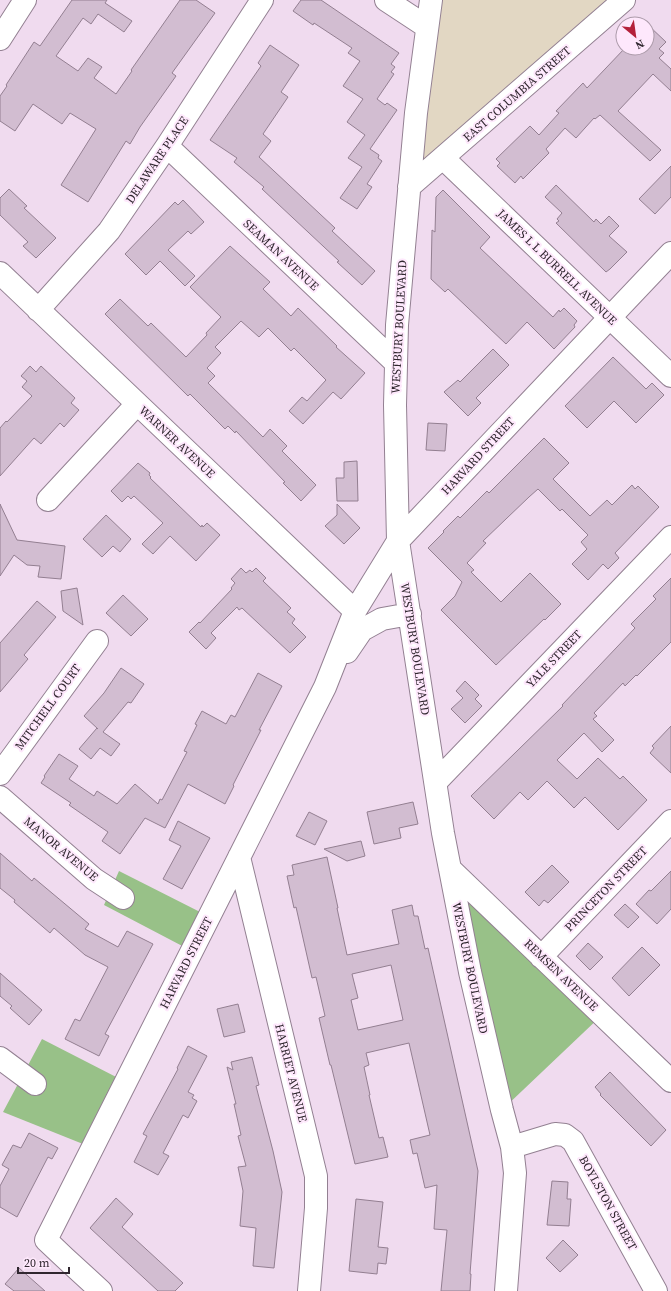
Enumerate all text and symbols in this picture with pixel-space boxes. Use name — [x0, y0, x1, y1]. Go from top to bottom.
north arrow — [615, 16, 655, 56]
text: N — [632, 36, 647, 53]
street label: EAST COLUMBIA STREET — [460, 42, 575, 145]
street label: DELAWARE PLACE — [122, 113, 192, 207]
street label: JAMES L L BURRELL AVENUE — [493, 205, 620, 328]
street label: SEAMAN AVENUE — [240, 216, 322, 294]
street label: WESTBURY BOULEVARD — [388, 260, 410, 394]
street label: WARNER AVENUE — [135, 402, 219, 482]
street label: HARVARD STREET — [438, 413, 519, 498]
street label: WESTBURY BOULEVARD — [397, 582, 433, 716]
street label: YALE STREET — [522, 626, 586, 691]
street label: MITCHELL COURT — [11, 660, 85, 753]
street label: MANOR AVENUE — [20, 813, 102, 885]
street label: PRINCETON STREET — [561, 842, 651, 935]
street label: WESTBURY BOULEVARD — [448, 901, 492, 1035]
street label: HARVARD STREET — [156, 914, 216, 1012]
street label: REMSEN AVENUE — [521, 936, 601, 1014]
street label: HARRIET AVENUE — [271, 1022, 311, 1124]
street label: BOYLSTON STREET — [575, 1153, 641, 1254]
scale bar — [18, 1249, 69, 1275]
text: 20 m — [24, 1255, 50, 1271]

